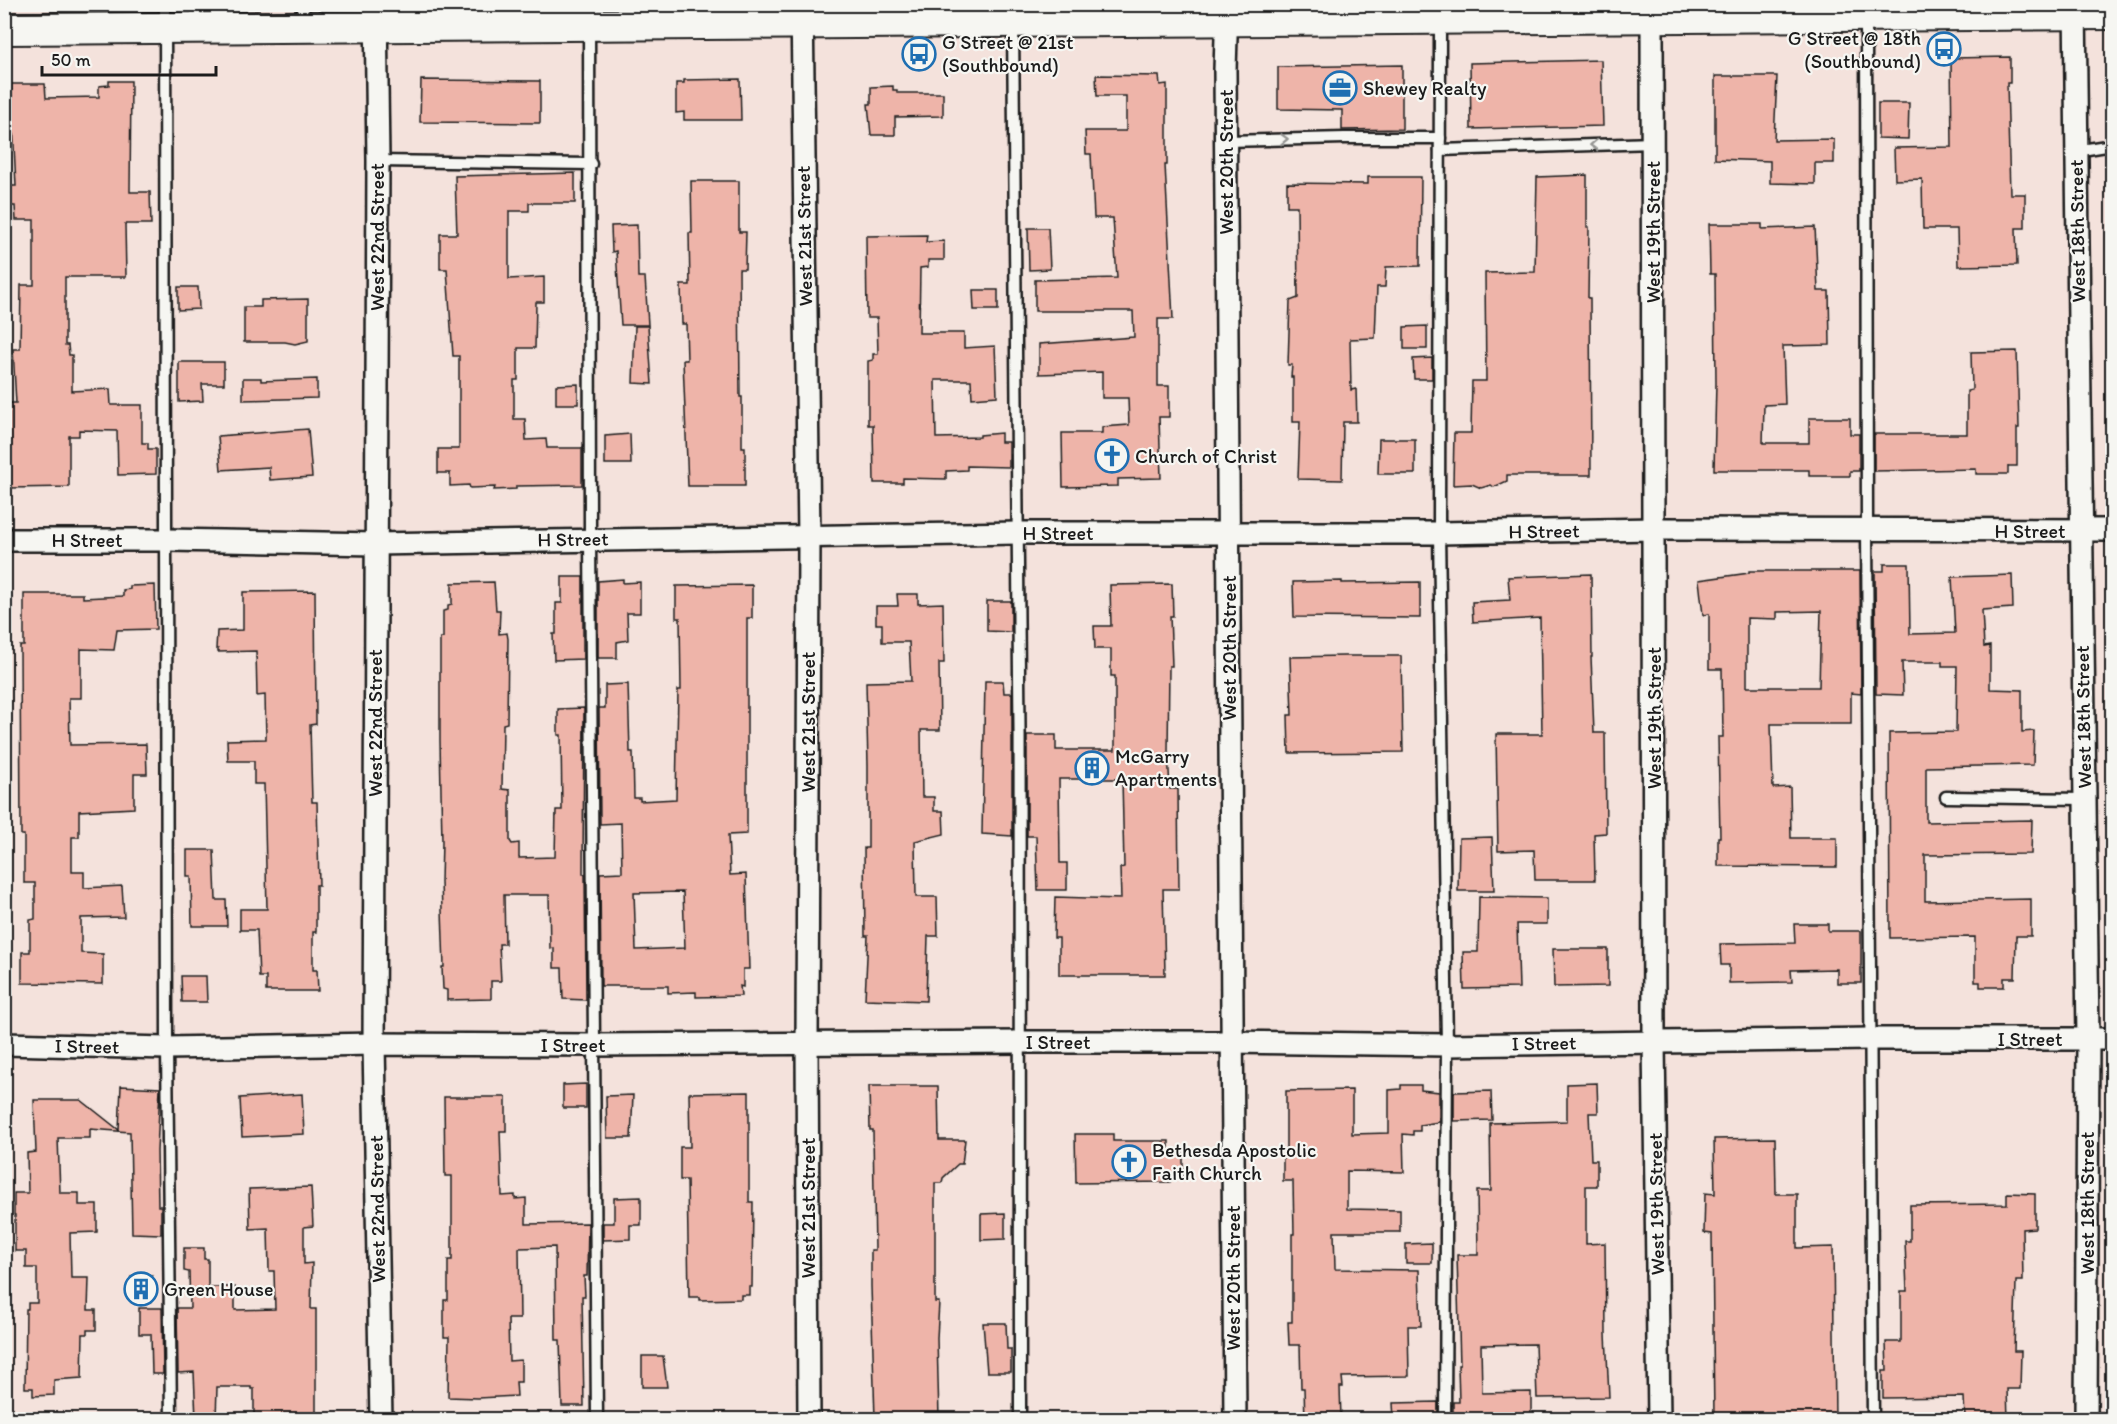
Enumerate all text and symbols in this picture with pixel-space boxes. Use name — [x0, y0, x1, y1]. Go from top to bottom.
place label: G Street @ 18th (Southbound) — [1788, 26, 1921, 73]
place label: G Street @ 21st (Southbound) — [942, 30, 1074, 77]
bus stop icon: G Street @ 18th (Southbound) — [1926, 31, 1962, 67]
bus stop icon: G Street @ 21st (Southbound) — [901, 36, 937, 72]
scale bar — [42, 39, 216, 77]
text: 50 m — [51, 49, 91, 71]
office icon: Shewey Realty — [1322, 70, 1358, 106]
place label: Shewey Realty — [1363, 76, 1487, 100]
street label: West 20th Street — [1214, 89, 1238, 235]
one-way arrow — [1280, 133, 1289, 146]
one-way arrow — [1590, 139, 1599, 151]
street label: West 18th Street — [2064, 159, 2090, 303]
street label: West 19th Street — [1641, 161, 1665, 303]
street label: West 22nd Street — [365, 163, 389, 311]
street label: West 21st Street — [791, 165, 817, 307]
church icon: Church of Christ — [1094, 438, 1130, 474]
place label: Church of Christ — [1135, 444, 1277, 468]
street label: H Street — [1508, 518, 1580, 544]
street label: H Street — [1994, 519, 2066, 543]
street label: H Street — [1022, 521, 1094, 545]
street label: H Street — [537, 526, 609, 552]
street label: H Street — [51, 528, 123, 552]
street label: West 20th Street — [1217, 575, 1241, 721]
street label: West 18th Street — [2070, 645, 2096, 789]
street label: West 19th Street — [1642, 647, 1666, 789]
street label: West 22nd Street — [363, 649, 387, 797]
street label: West 21st Street — [796, 652, 820, 792]
place label: McGarry Apartments — [1115, 744, 1217, 791]
building icon: McGarry Apartments — [1074, 750, 1110, 786]
street label: I Street — [1998, 1027, 2062, 1051]
street label: I Street — [1026, 1030, 1090, 1054]
street label: I Street — [1511, 1030, 1577, 1056]
street label: I Street — [54, 1033, 120, 1059]
street label: I Street — [541, 1033, 605, 1057]
street label: West 18th Street — [2075, 1131, 2099, 1275]
street label: West 19th Street — [1643, 1133, 1669, 1275]
street label: West 22nd Street — [364, 1135, 390, 1283]
street label: West 21st Street — [796, 1138, 820, 1278]
place label: Bethesda Apostolic Faith Church — [1152, 1138, 1316, 1185]
church icon: Bethesda Apostolic Faith Church — [1111, 1144, 1147, 1180]
street label: West 20th Street — [1221, 1205, 1245, 1351]
building icon: Green House — [123, 1271, 159, 1307]
place label: Green House — [164, 1277, 274, 1301]

